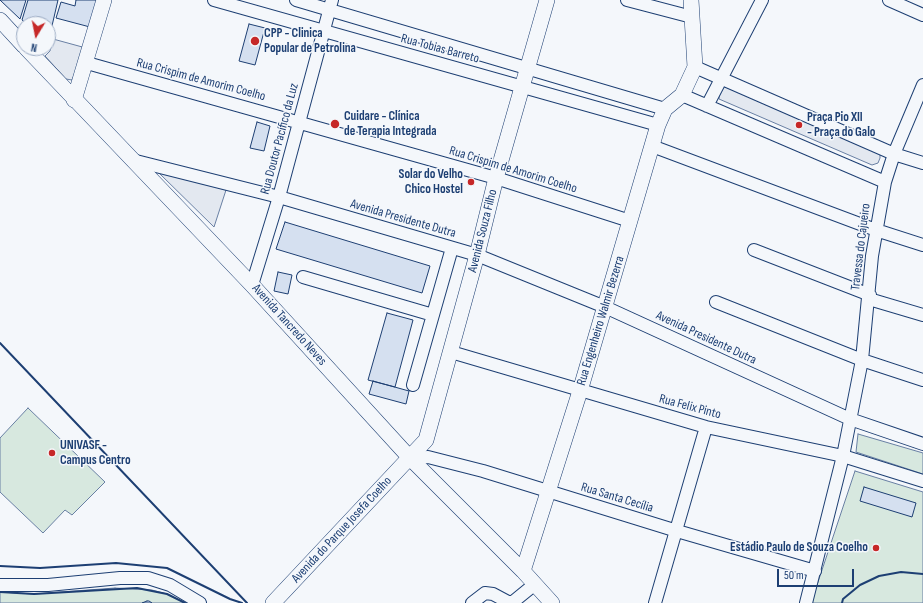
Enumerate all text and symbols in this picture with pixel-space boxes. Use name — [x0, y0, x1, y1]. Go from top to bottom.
north arrow — [16, 16, 56, 56]
place label: CPP - Clinica Popular de Petrolina — [264, 26, 356, 57]
street label: Rua Tobias Barreto — [399, 31, 481, 67]
marker: CPP - Clinica Popular de Petrolina — [249, 35, 261, 47]
text: N — [30, 40, 38, 54]
street label: Rua Crispim de Amorim Coelho — [135, 55, 267, 105]
street label: Rua Doutor Pacífico da Luz — [258, 82, 302, 196]
place label: Cuidare - Clínica de Terapia Integrada — [344, 109, 437, 140]
place label: Praça Pio XII - Praça do Galo — [807, 110, 875, 141]
marker: Cuidare - Clínica de Terapia Integrada — [329, 118, 341, 130]
marker: Praça Pio XII - Praça do Galo — [794, 120, 804, 130]
street label: Rua Crispim de Amorim Coelho — [447, 143, 579, 197]
place label: Solar do Velho Chico Hostel — [399, 167, 463, 198]
marker: Solar do Velho Chico Hostel — [466, 177, 476, 187]
street label: Avenida Souza Filho — [465, 188, 501, 274]
street label: Avenida Presidente Dutra — [348, 196, 458, 242]
street label: Travessa do Cajueiro — [848, 203, 874, 291]
street label: Rua Engenheiro Walmir Bezerra — [574, 254, 628, 388]
street label: Avenida Tancredo Neves — [248, 281, 330, 369]
street label: Avenida Presidente Dutra — [653, 308, 759, 368]
street label: Rua Felix Pinto — [657, 391, 723, 423]
place label: UNIVASF - Campus Centro — [60, 438, 131, 469]
marker: UNIVASF - Campus Centro — [47, 448, 57, 458]
street label: Avenida do Parque Josefa Coelho — [289, 474, 395, 586]
street label: Rua Santa Cecília — [579, 480, 655, 516]
place label: Estádio Paulo de Souza Coelho — [730, 540, 868, 556]
marker: Estádio Paulo de Souza Coelho — [871, 543, 881, 553]
scale bar — [779, 561, 856, 587]
text: 50 m — [784, 568, 804, 583]

